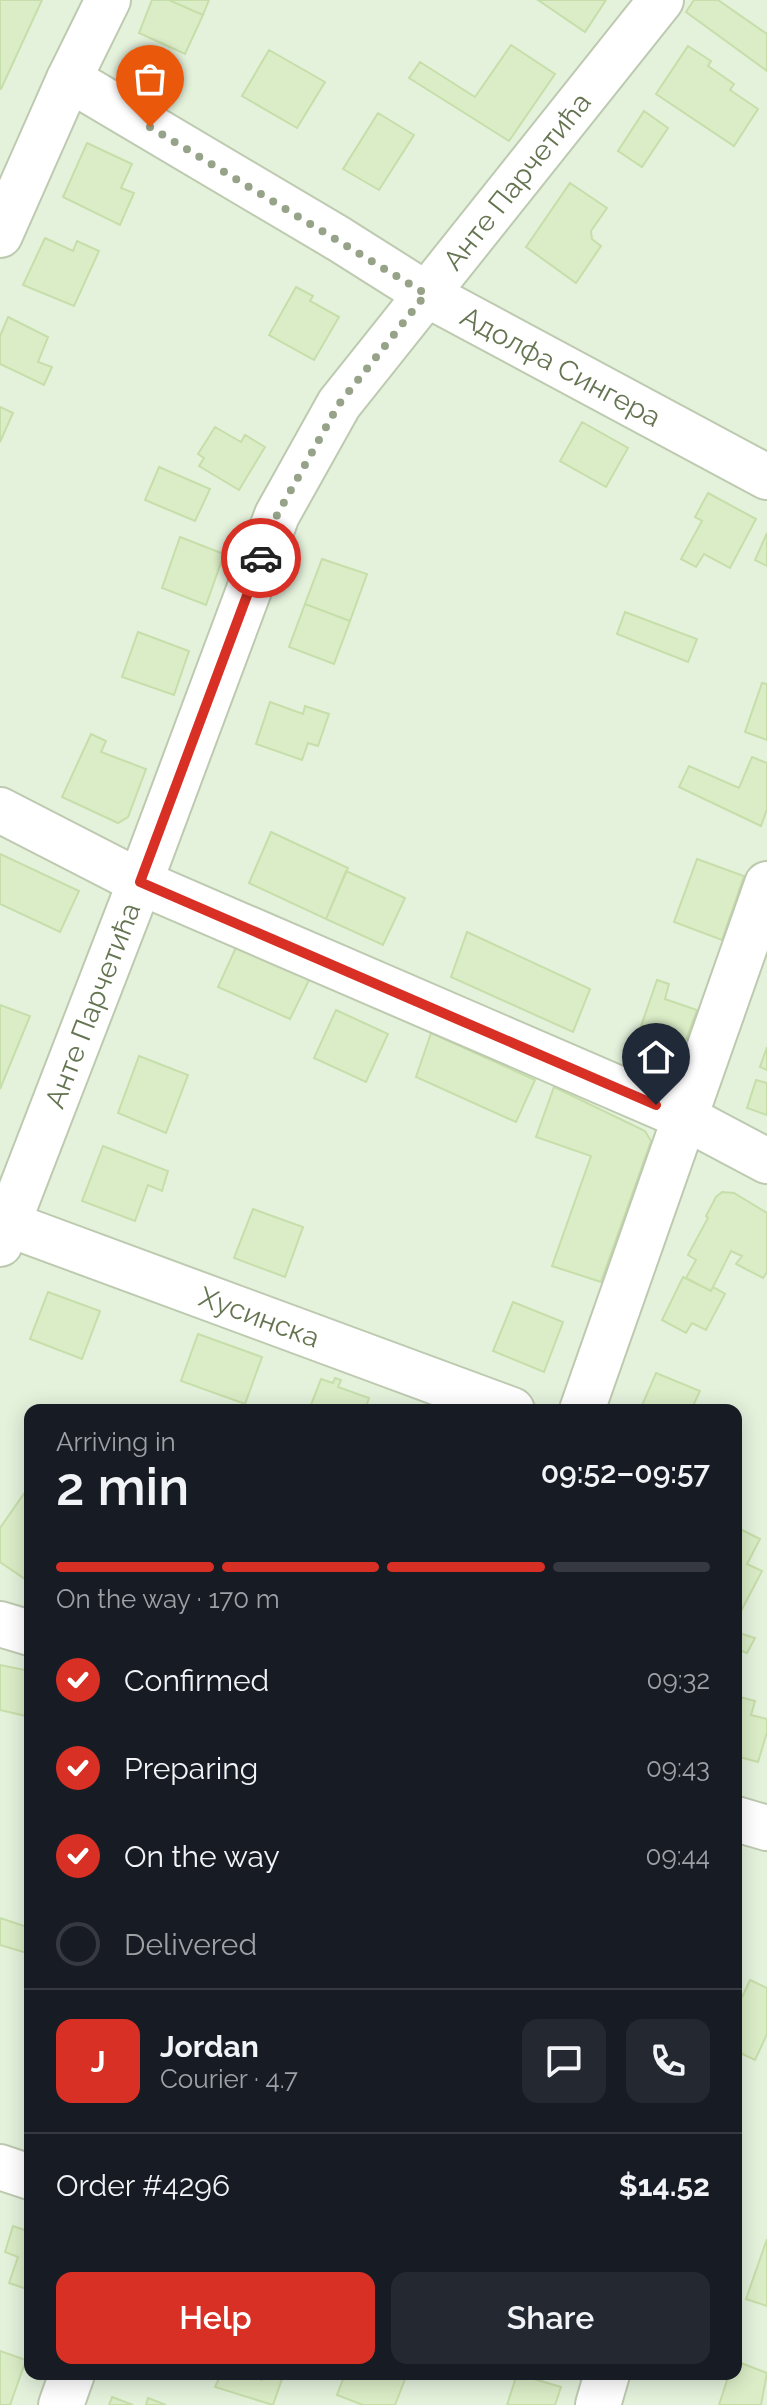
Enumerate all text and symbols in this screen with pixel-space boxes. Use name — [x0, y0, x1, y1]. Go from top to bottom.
pin — [116, 45, 184, 127]
icon: bag — [128, 57, 172, 101]
street label: Анте Парчетића — [436, 86, 598, 277]
street label: Адолфа Сингера — [455, 300, 667, 434]
courier — [221, 518, 301, 598]
icon: car — [239, 536, 283, 580]
street label: Анте Парчетића — [38, 898, 147, 1113]
pin — [622, 1023, 690, 1105]
icon: home — [634, 1035, 678, 1079]
street label: Хусинска — [195, 1280, 324, 1355]
text: Arriving in — [56, 1427, 176, 1457]
text: 09:52–09:57 — [541, 1455, 710, 1490]
text: 2 min — [56, 1456, 189, 1517]
text: On the way · 170 m — [56, 1584, 280, 1614]
icon: check — [56, 1658, 100, 1702]
text: Confirmed — [124, 1663, 269, 1698]
text: 09:32 — [647, 1665, 710, 1695]
icon: check — [56, 1746, 100, 1790]
text: Preparing — [124, 1751, 258, 1786]
text: 09:43 — [646, 1753, 710, 1783]
icon: check — [56, 1834, 100, 1878]
text: On the way — [124, 1839, 280, 1874]
text: 09:44 — [646, 1841, 710, 1871]
text: Delivered — [124, 1927, 257, 1962]
button: chat — [522, 2019, 606, 2103]
button: phone — [626, 2019, 710, 2103]
text: Jordan — [160, 2029, 259, 2064]
text: J — [91, 2044, 105, 2079]
text: Courier · 4.7 — [160, 2064, 298, 2094]
text: Order #4296 — [56, 2168, 230, 2203]
text: $14.52 — [619, 2168, 710, 2203]
button: Help — [56, 2272, 375, 2364]
button: Share — [391, 2272, 710, 2364]

